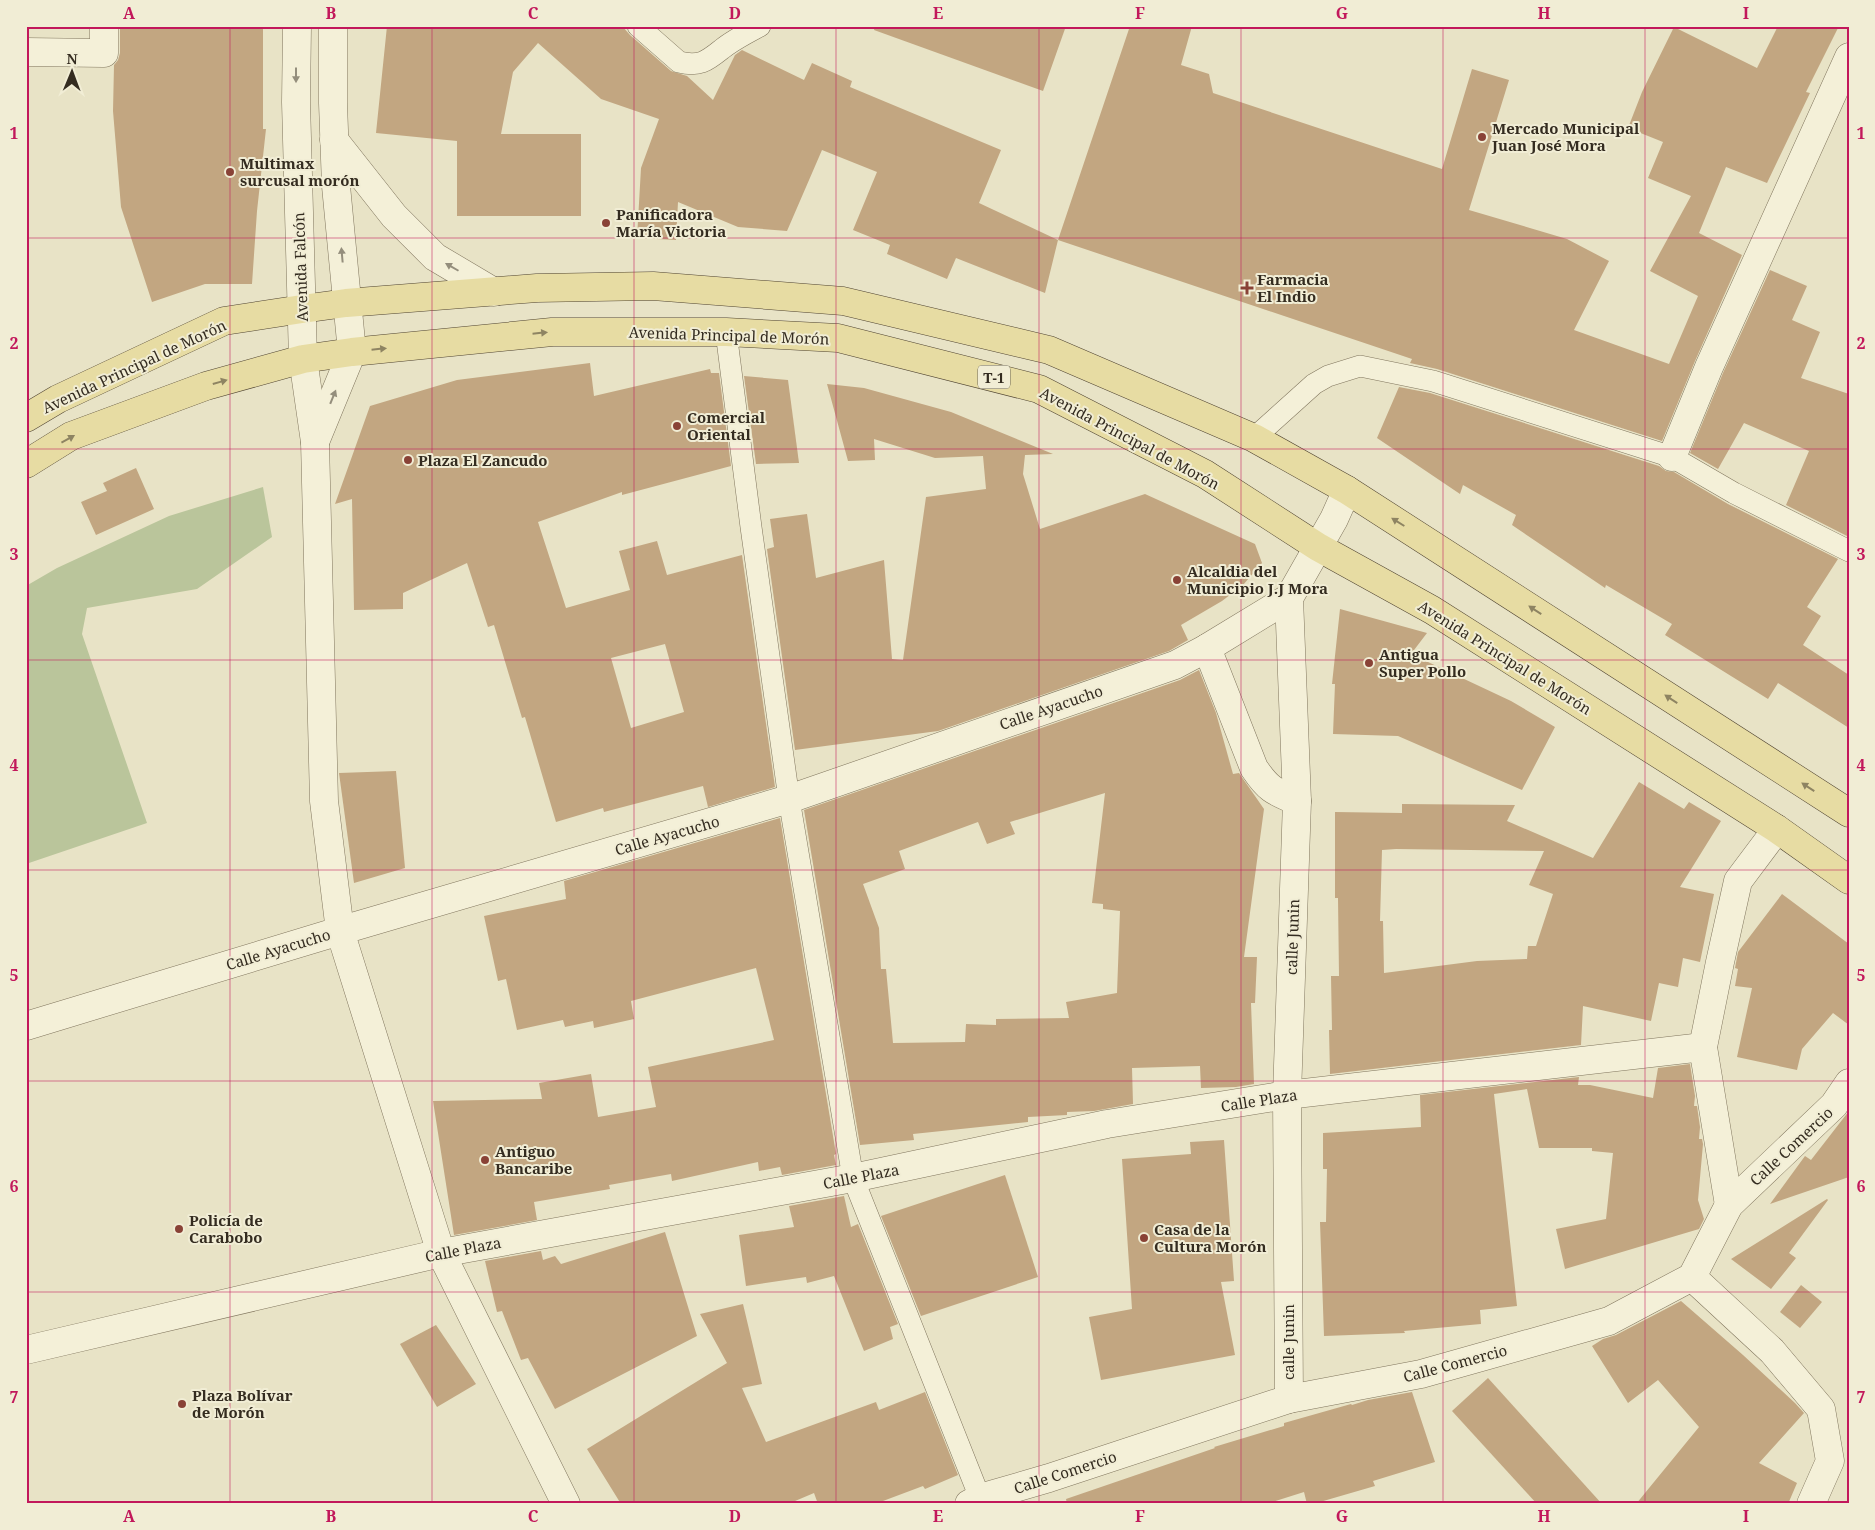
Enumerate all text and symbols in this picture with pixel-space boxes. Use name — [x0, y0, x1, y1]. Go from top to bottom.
text: A — [123, 2, 136, 24]
text: B — [326, 2, 337, 24]
text: C — [528, 2, 539, 24]
text: D — [729, 2, 741, 24]
text: E — [933, 2, 943, 24]
text: F — [1135, 2, 1145, 24]
text: G — [1336, 2, 1348, 24]
text: H — [1537, 2, 1551, 24]
text: I — [1743, 2, 1749, 24]
north arrow — [48, 48, 98, 98]
text: N — [67, 49, 78, 68]
one-way arrow — [292, 67, 300, 83]
place label: Mercado Municipal Juan José Mora — [1491, 118, 1640, 155]
text: 1 — [9, 122, 19, 144]
text: 1 — [1856, 122, 1866, 144]
marker: Mercado Municipal Juan José Mora — [1476, 131, 1488, 143]
place label: Multimax surcusal morón — [240, 153, 359, 190]
marker: Multimax surcusal morón — [224, 166, 236, 178]
place label: Panificadora María Victoria — [616, 204, 726, 241]
street label: Avenida Falcón — [288, 212, 312, 322]
marker: Panificadora María Victoria — [600, 217, 612, 229]
one-way arrow — [337, 246, 345, 262]
one-way arrow — [445, 263, 460, 271]
place label: Farmacia El Indio — [1257, 269, 1329, 306]
marker: Farmacia El Indio — [1241, 282, 1253, 294]
street label: Avenida Principal de Morón — [39, 314, 229, 417]
street label: Avenida Principal de Morón — [628, 322, 830, 349]
one-way arrow — [533, 329, 549, 337]
text: 2 — [9, 332, 19, 354]
text: 2 — [1856, 332, 1866, 354]
one-way arrow — [371, 345, 387, 353]
road number: T-1 — [978, 366, 1010, 388]
one-way arrow — [213, 378, 228, 386]
street label: Avenida Principal de Morón — [1037, 382, 1224, 494]
one-way arrow — [330, 390, 338, 404]
place label: Comercial Oriental — [687, 407, 766, 444]
marker: Comercial Oriental — [671, 420, 683, 432]
one-way arrow — [61, 434, 74, 443]
place label: Plaza El Zancudo — [418, 450, 548, 470]
marker: Plaza El Zancudo — [402, 454, 414, 466]
one-way arrow — [1392, 518, 1405, 527]
text: 3 — [9, 543, 19, 565]
text: 3 — [1856, 543, 1866, 565]
place label: Alcaldia del Municipio J.J Mora — [1187, 561, 1328, 598]
marker: Alcaldia del Municipio J.J Mora — [1171, 574, 1183, 586]
street label: Avenida Principal de Morón — [1415, 595, 1596, 719]
one-way arrow — [1528, 606, 1542, 615]
place label: Antigua Super Pollo — [1379, 644, 1466, 681]
marker: Antigua Super Pollo — [1363, 657, 1375, 669]
street label: Calle Ayacucho — [997, 680, 1105, 734]
one-way arrow — [1665, 694, 1678, 703]
text: 4 — [9, 754, 19, 776]
text: 4 — [1856, 754, 1866, 776]
one-way arrow — [1801, 782, 1814, 792]
street label: Calle Ayacucho — [612, 810, 722, 860]
street label: calle Junin — [1281, 898, 1303, 975]
street label: Calle Ayacucho — [223, 924, 333, 974]
text: 5 — [9, 964, 19, 986]
text: 5 — [1856, 964, 1866, 986]
street label: Calle Plaza — [1219, 1084, 1299, 1116]
street label: Calle Comercio — [1745, 1102, 1837, 1190]
place label: Antiguo Bancaribe — [495, 1141, 572, 1178]
marker: Antiguo Bancaribe — [479, 1154, 491, 1166]
street label: Calle Plaza — [821, 1159, 901, 1193]
text: 6 — [9, 1175, 19, 1197]
text: 6 — [1856, 1175, 1866, 1197]
place label: Policía de Carabobo — [189, 1210, 263, 1247]
place label: Casa de la Cultura Morón — [1154, 1219, 1266, 1256]
marker: Policía de Carabobo — [173, 1223, 185, 1235]
street label: Calle Plaza — [423, 1232, 503, 1266]
marker: Casa de la Cultura Morón — [1138, 1232, 1150, 1244]
street label: calle Junin — [1278, 1304, 1298, 1380]
street label: Calle Comercio — [1401, 1340, 1509, 1386]
place label: Plaza Bolívar de Morón — [192, 1385, 293, 1422]
text: 7 — [9, 1386, 19, 1408]
text: 7 — [1856, 1386, 1866, 1408]
marker: Plaza Bolívar de Morón — [176, 1398, 188, 1410]
street label: Calle Comercio — [1011, 1446, 1119, 1498]
text: A — [123, 1505, 136, 1527]
text: B — [326, 1505, 337, 1527]
text: C — [528, 1505, 539, 1527]
text: D — [729, 1505, 741, 1527]
text: E — [933, 1505, 943, 1527]
text: F — [1135, 1505, 1145, 1527]
text: G — [1336, 1505, 1348, 1527]
text: H — [1537, 1505, 1551, 1527]
text: I — [1743, 1505, 1749, 1527]

